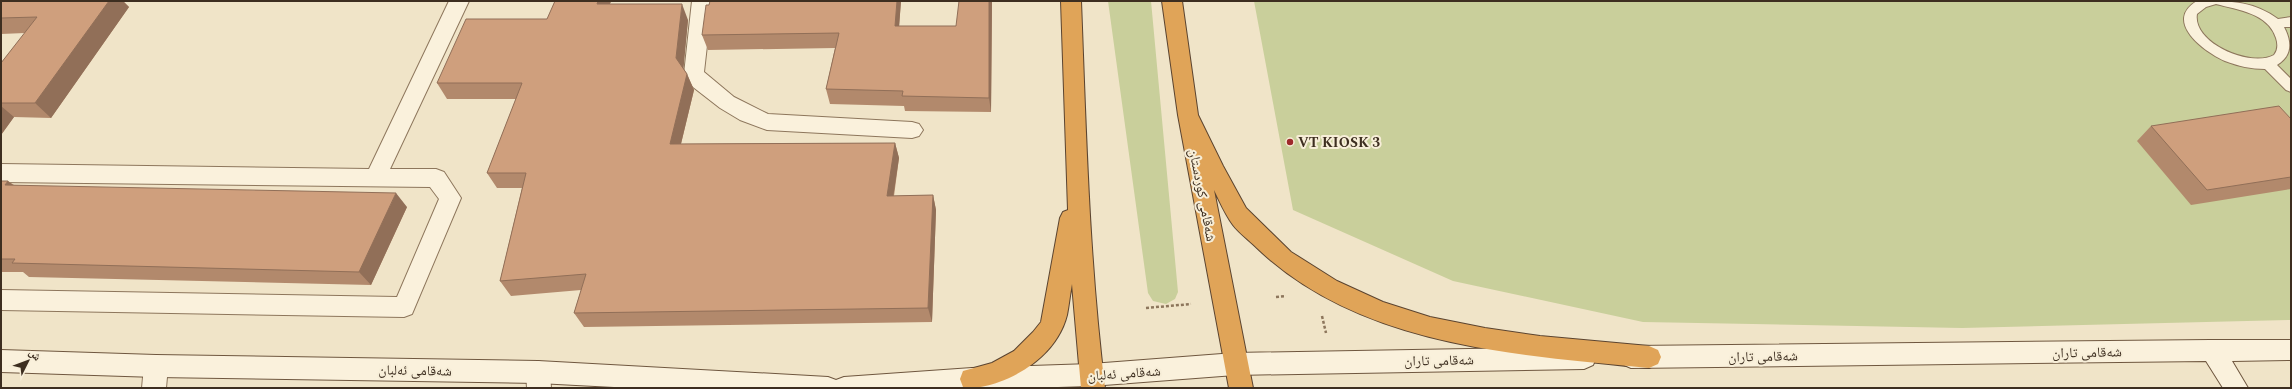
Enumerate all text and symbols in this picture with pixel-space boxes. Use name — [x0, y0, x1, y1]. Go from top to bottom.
place label: VT KIOSK 3 — [1298, 132, 1380, 153]
marker: VT KIOSK 3 — [1285, 137, 1295, 147]
street label: شەقامی کوردستان — [1183, 147, 1222, 243]
north arrow — [8, 341, 48, 381]
street label: شەقامی تاران — [2052, 341, 2122, 364]
text: ش — [25, 345, 46, 365]
street label: شەقامی تاران — [1728, 345, 1798, 368]
street label: شەقامی تاران — [1404, 349, 1474, 372]
street label: شەقامی ئەلبان — [378, 359, 452, 382]
street label: شەقامی ئەلبان — [1087, 360, 1161, 387]

